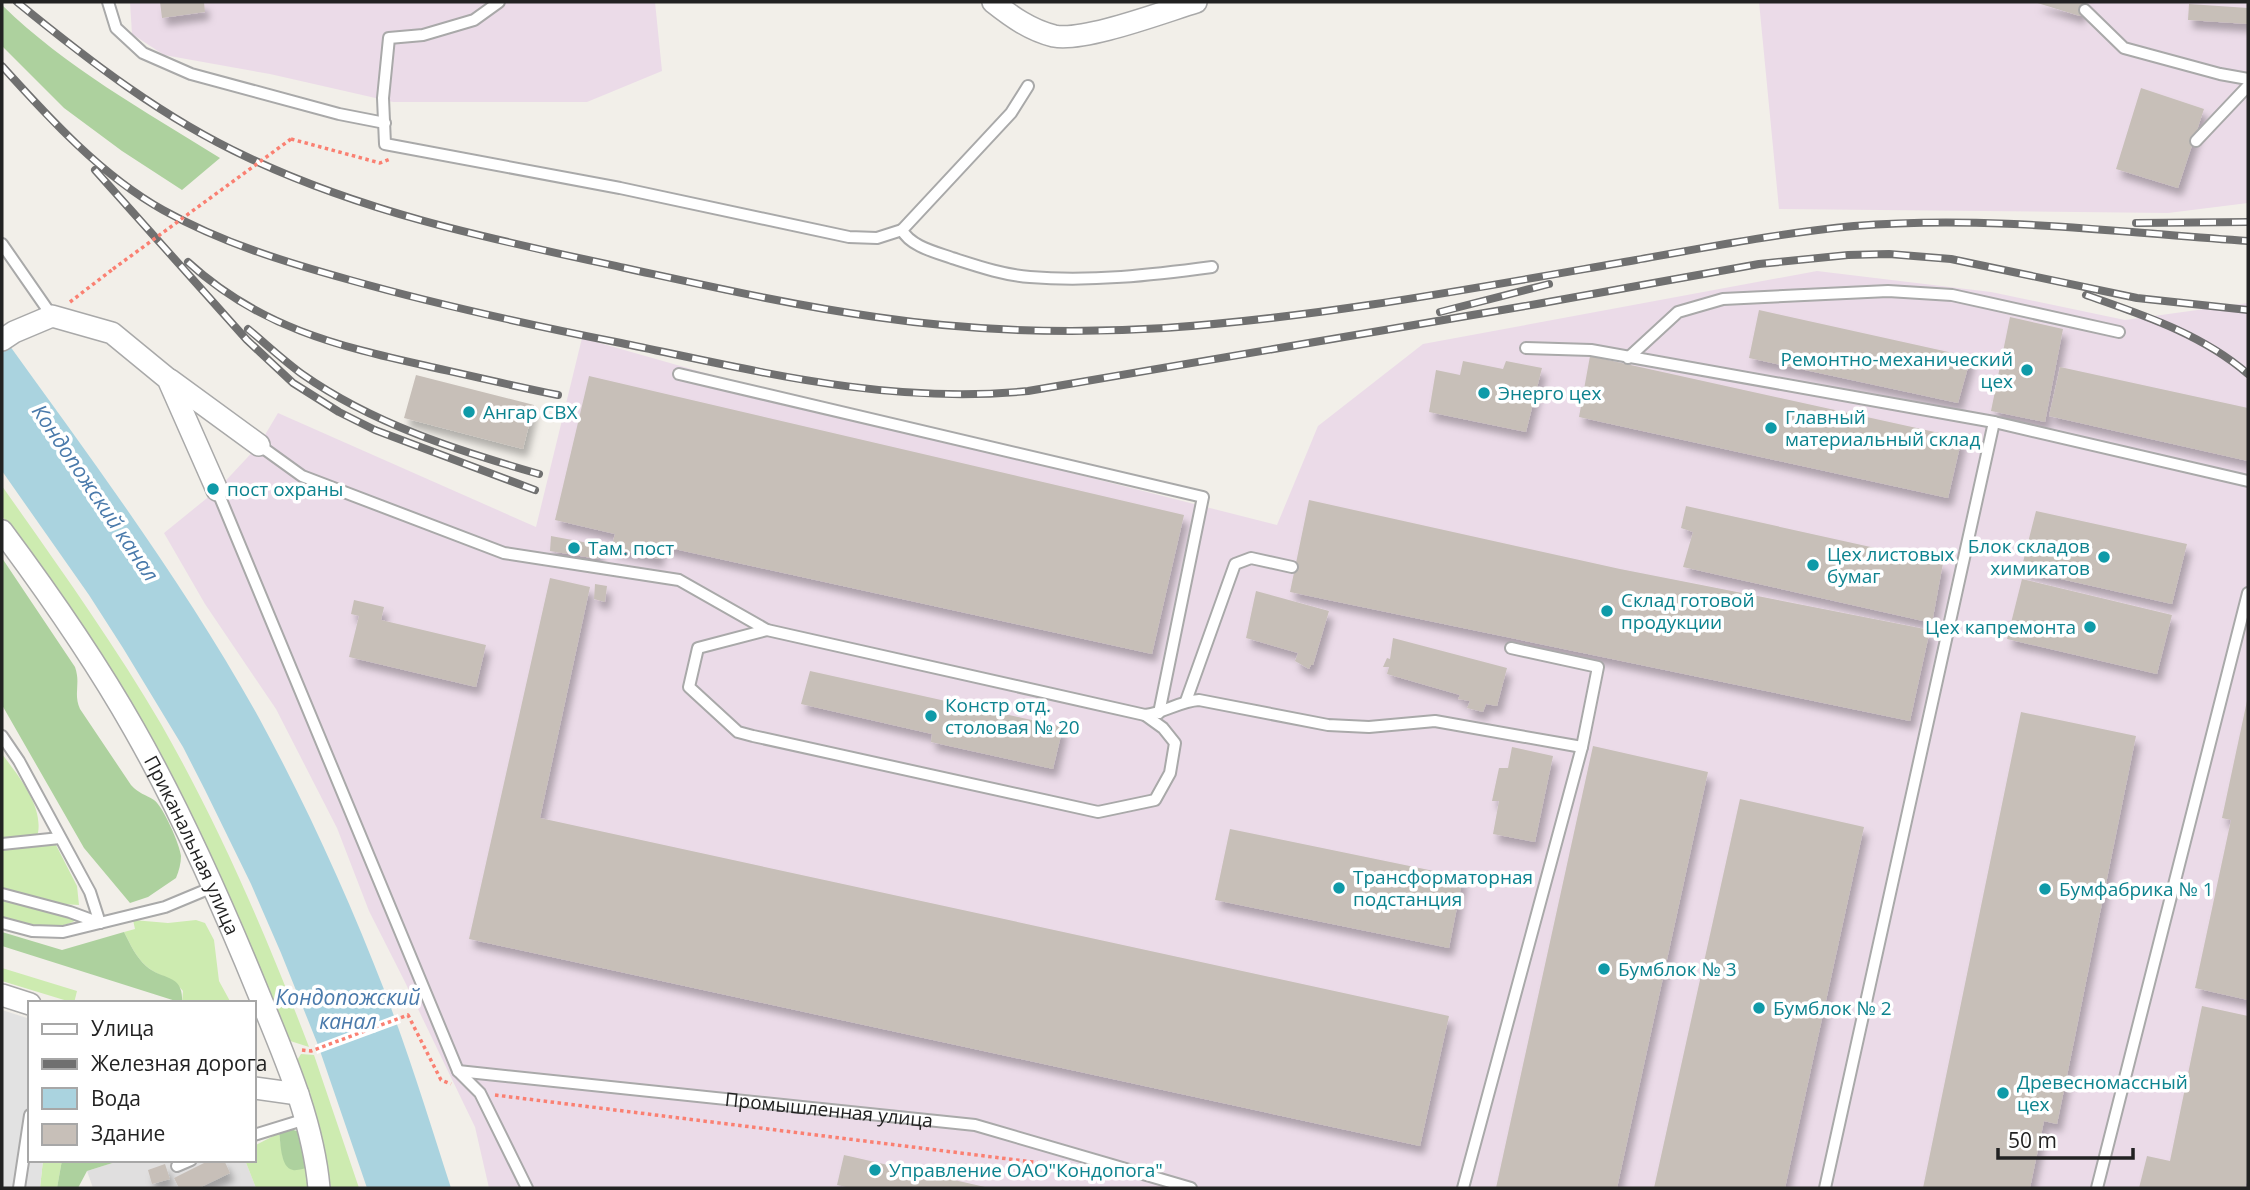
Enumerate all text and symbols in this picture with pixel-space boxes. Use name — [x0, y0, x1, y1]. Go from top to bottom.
place label: Ремонтно-механический цех — [1781, 346, 2013, 394]
marker: Ремонтно-механический цех — [2019, 362, 2035, 378]
place label: Энерго цех — [1498, 380, 1601, 406]
marker: Энерго цех — [1476, 385, 1492, 401]
water label: Кондопожский канал — [26, 398, 166, 586]
place label: Ангар СВХ — [483, 399, 578, 425]
marker: Ангар СВХ — [461, 404, 477, 420]
place label: Главный материальный склад — [1785, 404, 1980, 452]
marker: Главный материальный склад — [1763, 420, 1779, 436]
place label: пост охраны — [227, 476, 343, 502]
marker: пост охраны — [205, 481, 221, 497]
place label: Блок складов химикатов — [1968, 533, 2090, 581]
place label: Там. пост — [588, 535, 674, 561]
marker: Там. пост — [566, 540, 582, 556]
place label: Цех листовых бумаг — [1827, 541, 1954, 589]
marker: Блок складов химикатов — [2096, 549, 2112, 565]
marker: Цех листовых бумаг — [1805, 557, 1821, 573]
place label: Склад готовой продукции — [1621, 587, 1754, 635]
marker: Склад готовой продукции — [1599, 603, 1615, 619]
place label: Цех капремонта — [1925, 614, 2076, 640]
marker: Цех капремонта — [2082, 619, 2098, 635]
place label: Констр отд. столовая № 20 — [945, 692, 1080, 740]
marker: Констр отд. столовая № 20 — [923, 708, 939, 724]
street label: Приканальная улица — [138, 751, 246, 939]
place label: Трансформаторная подстанция — [1353, 864, 1533, 912]
place label: Бумфабрика № 1 — [2059, 876, 2214, 902]
marker: Трансформаторная подстанция — [1331, 880, 1347, 896]
marker: Бумфабрика № 1 — [2037, 881, 2053, 897]
place label: Бумблок № 3 — [1618, 956, 1737, 982]
marker: Бумблок № 3 — [1596, 961, 1612, 977]
water label: Кондопожский канал — [276, 983, 420, 1035]
place label: Бумблок № 2 — [1773, 995, 1892, 1021]
marker: Бумблок № 2 — [1751, 1000, 1767, 1016]
legend — [28, 1001, 256, 1162]
text: Улица — [91, 1014, 154, 1042]
text: Железная дорога — [91, 1049, 267, 1077]
place label: Древесномассный цех — [2017, 1069, 2188, 1117]
text: Вода — [91, 1084, 141, 1112]
marker: Древесномассный цех — [1995, 1085, 2011, 1101]
street label: Промышленная улица — [724, 1086, 934, 1134]
scale bar — [1998, 1116, 2133, 1160]
text: Здание — [91, 1119, 165, 1147]
text: 50 m — [2008, 1126, 2057, 1154]
place label: Управление ОАО"Кондопога" — [889, 1157, 1163, 1183]
marker: Управление ОАО"Кондопога" — [867, 1162, 883, 1178]

